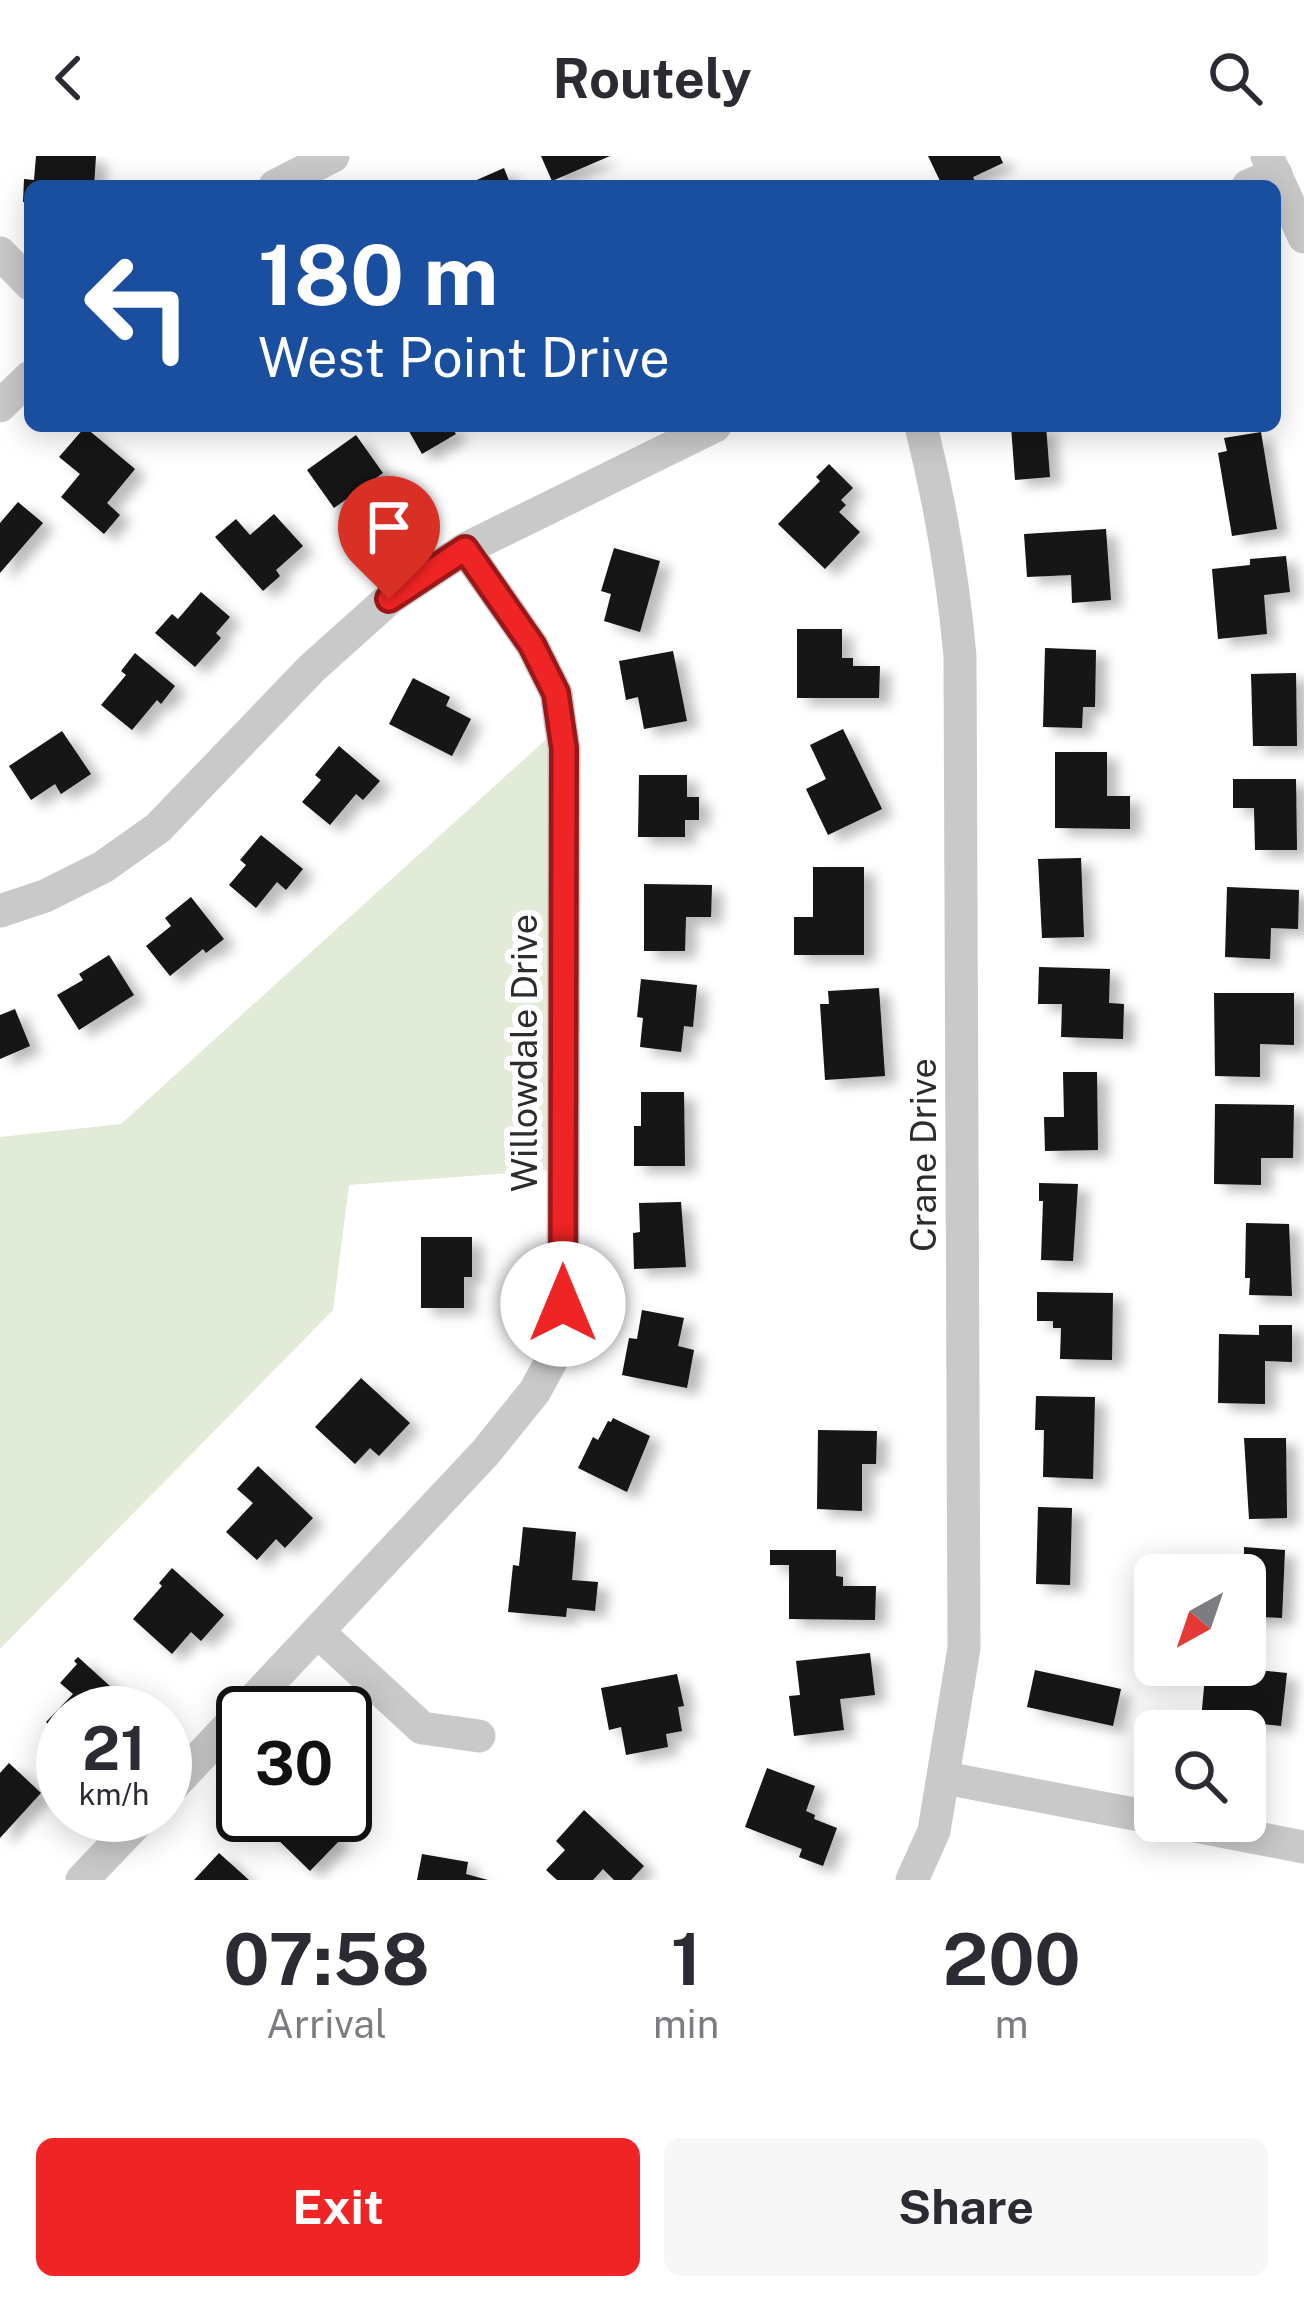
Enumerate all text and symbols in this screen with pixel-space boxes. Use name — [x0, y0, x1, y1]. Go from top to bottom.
icon: back — [36, 45, 102, 111]
icon: search — [1202, 45, 1268, 111]
text: Routely — [552, 47, 752, 110]
text: 180 m — [258, 225, 498, 324]
icon: left — [60, 228, 216, 384]
text: West Point Drive — [258, 326, 670, 389]
pin — [338, 476, 440, 599]
icon: arrive — [356, 494, 422, 560]
street label: Willowdale Drive — [503, 914, 545, 1192]
street label: Crane Drive — [902, 1058, 944, 1252]
position arrow — [500, 1241, 626, 1367]
north arrow — [1134, 1554, 1266, 1686]
map controls — [1134, 1554, 1266, 1842]
speed limit sign: 30 — [216, 1686, 372, 1842]
button: search — [1134, 1710, 1266, 1842]
text: 21 — [82, 1713, 146, 1784]
text: km/h — [79, 1776, 149, 1812]
text: 07:58 — [223, 1917, 430, 2001]
text: 1 — [671, 1917, 702, 2001]
text: 200 — [942, 1917, 1081, 2001]
text: Arrival — [266, 2001, 387, 2047]
text: min — [653, 2001, 719, 2047]
text: m — [995, 2001, 1028, 2047]
button: Exit — [36, 2138, 640, 2276]
button: Share — [664, 2138, 1268, 2276]

